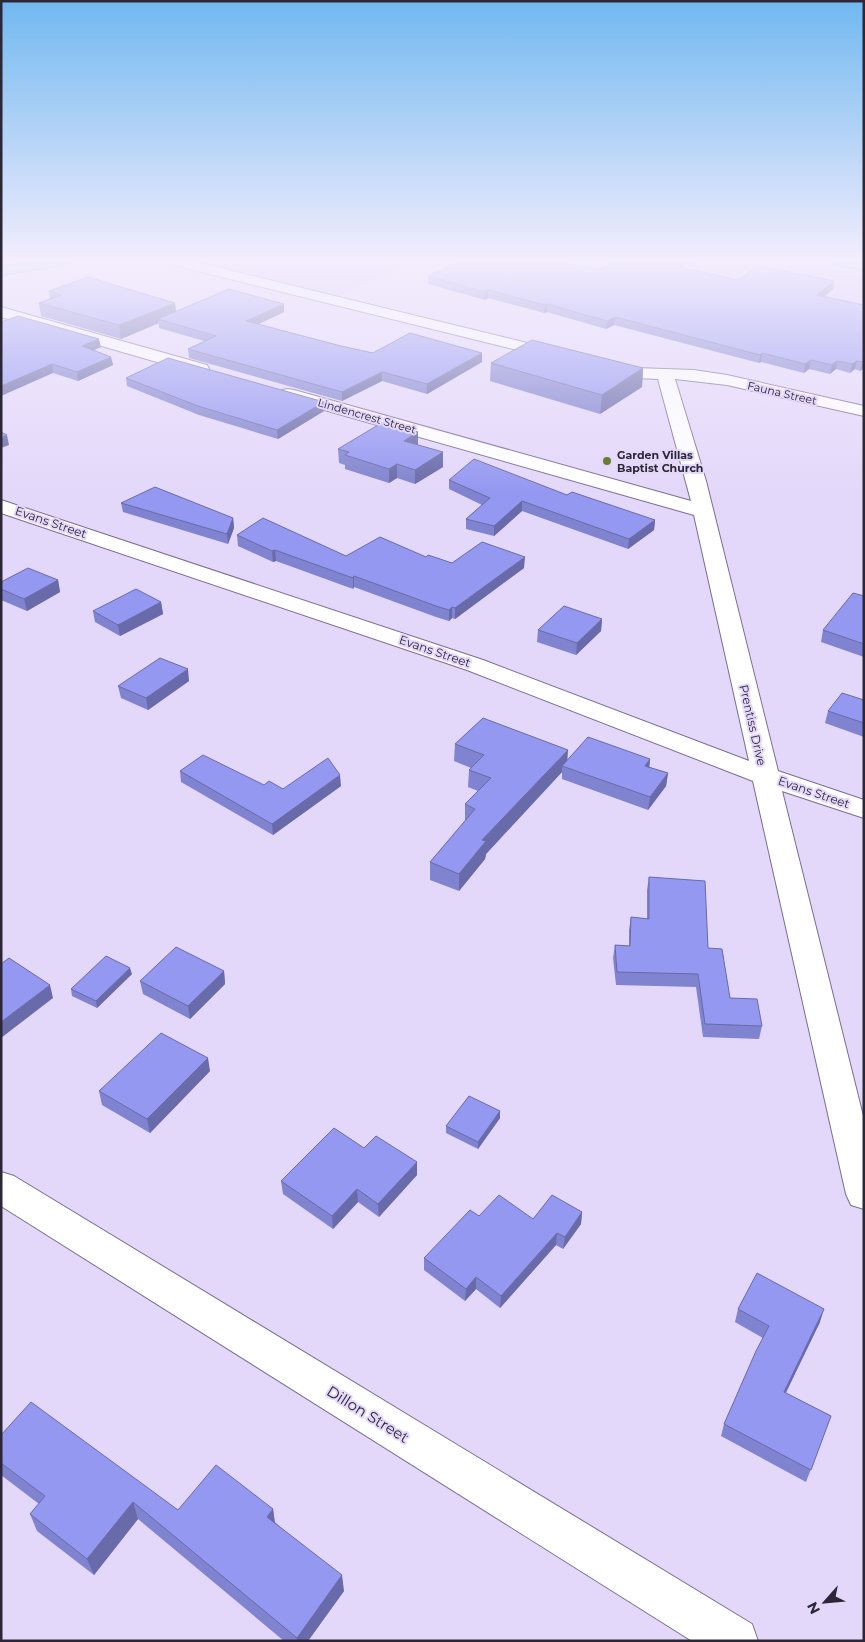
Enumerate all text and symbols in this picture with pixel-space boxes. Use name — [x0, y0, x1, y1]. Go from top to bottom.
street label: Fauna Street — [746, 378, 819, 408]
street label: Lindencrest Street — [316, 395, 418, 437]
place label: Garden Villas Baptist Church — [617, 448, 703, 475]
marker: Garden Villas Baptist Church — [601, 455, 613, 467]
street label: Evans Street — [13, 503, 89, 541]
street label: Evans Street — [397, 632, 473, 670]
street label: Prentiss Drive — [736, 683, 770, 767]
street label: Evans Street — [776, 773, 852, 811]
street label: Dillon Street — [323, 1381, 413, 1447]
north arrow — [800, 1577, 850, 1627]
text: N — [803, 1599, 824, 1617]

